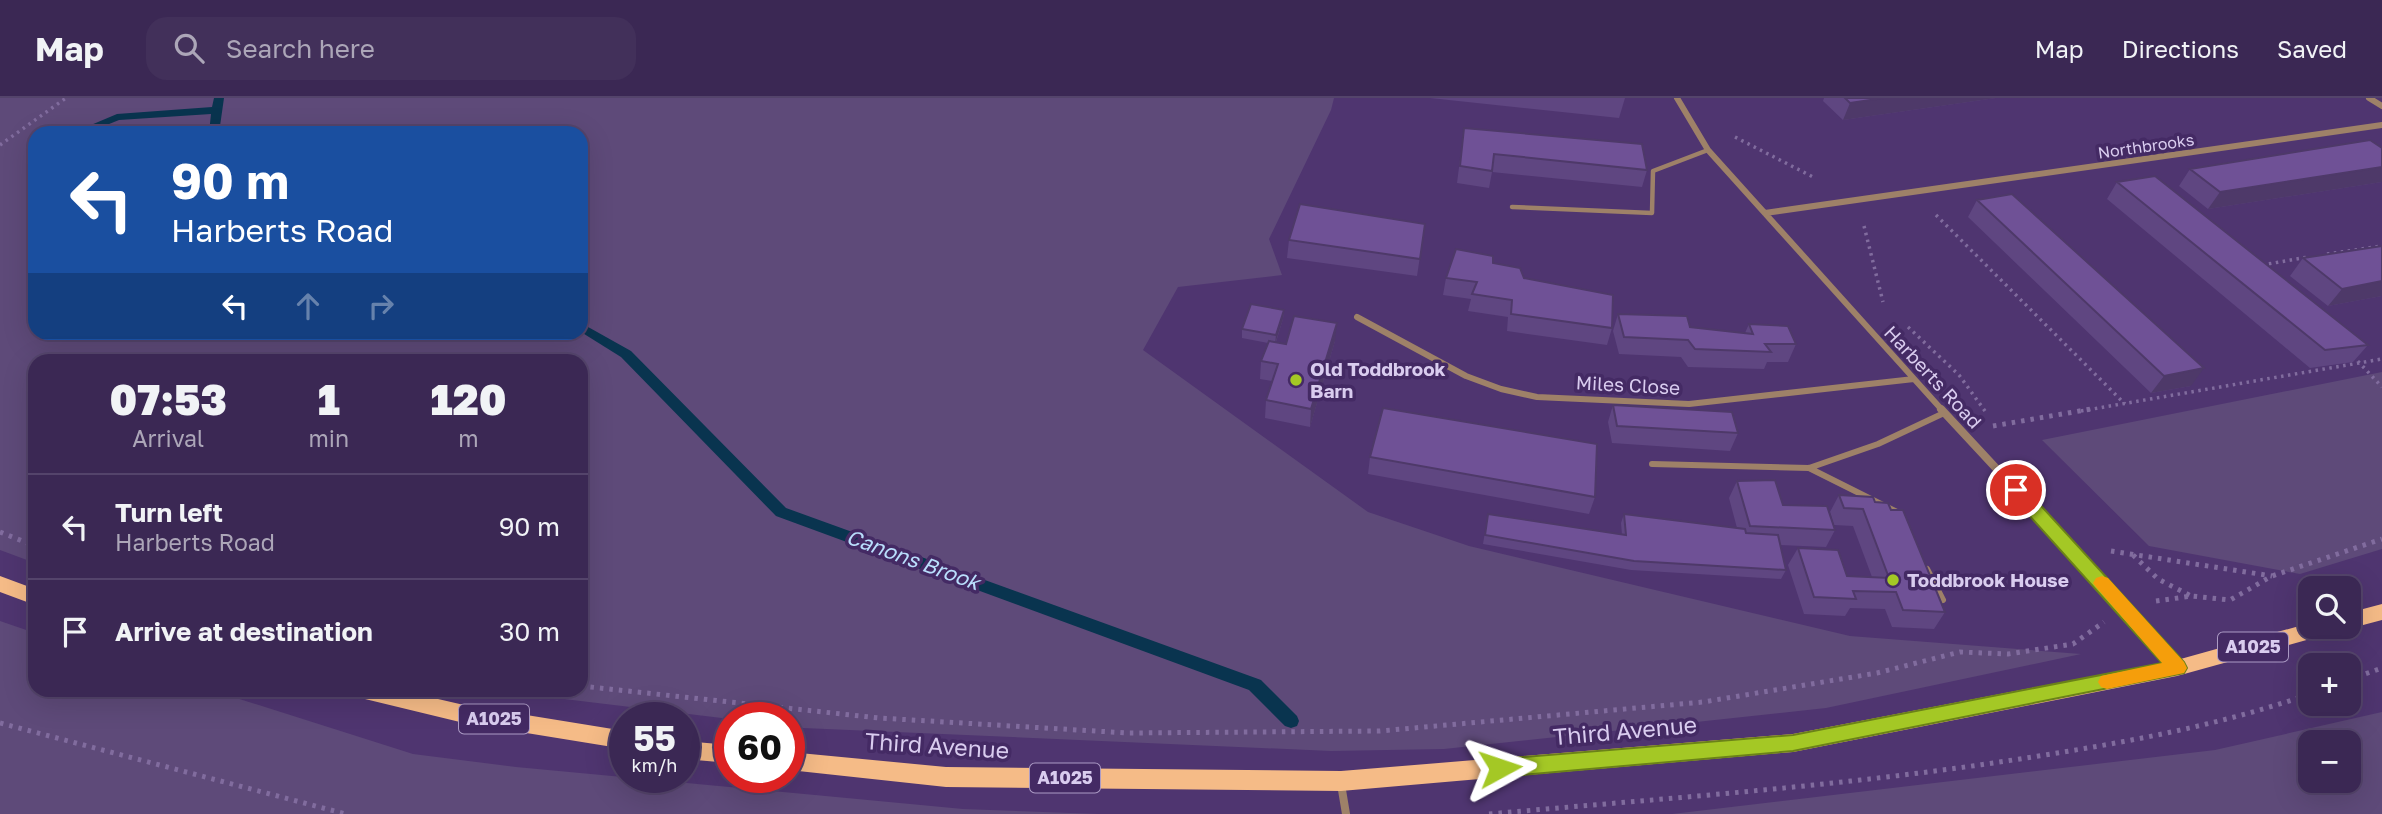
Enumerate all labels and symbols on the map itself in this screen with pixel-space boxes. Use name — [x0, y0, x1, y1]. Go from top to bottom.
street label: Northbrooks — [2096, 129, 2196, 163]
street label: Harberts Road — [1880, 321, 1987, 433]
place label: Old Toddbrook Barn — [1310, 357, 1446, 402]
street label: Miles Close — [1575, 370, 1681, 399]
marker: Old Toddbrook Barn — [1288, 372, 1304, 388]
pin — [1986, 460, 2046, 520]
water label: Canons Brook — [843, 523, 986, 596]
place label: Toddbrook House — [1907, 568, 2069, 591]
marker: Toddbrook House — [1885, 572, 1901, 588]
road number: A1025 — [2218, 632, 2288, 662]
speed limit sign: 60 — [714, 702, 805, 793]
road number: A1025 — [459, 704, 529, 734]
street label: Third Avenue — [1552, 710, 1698, 750]
street label: Third Avenue — [864, 726, 1010, 764]
position arrow — [1463, 731, 1537, 805]
road number: A1025 — [1030, 764, 1100, 792]

